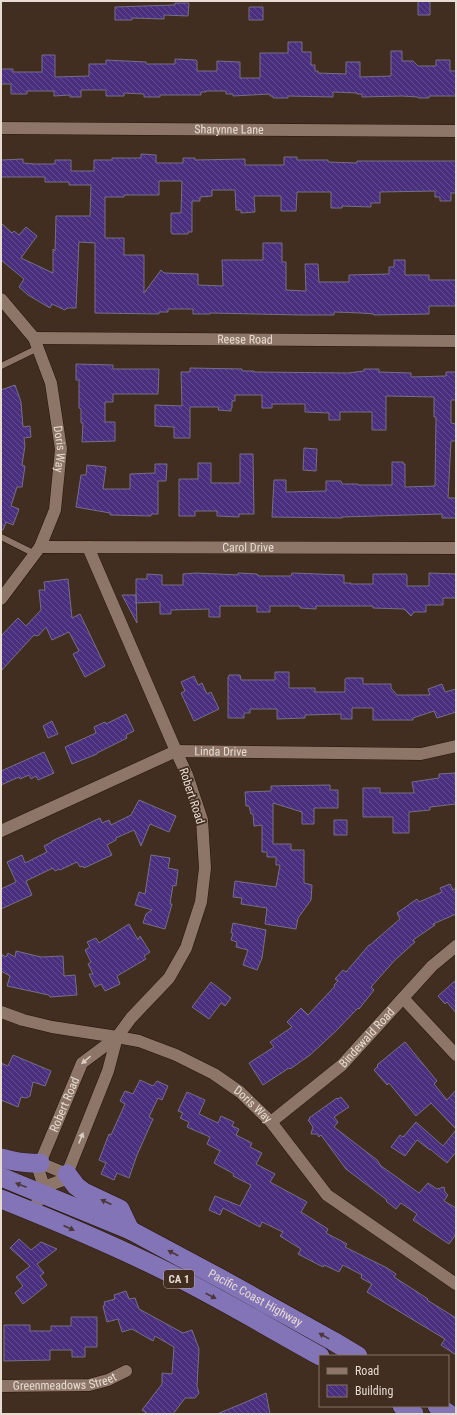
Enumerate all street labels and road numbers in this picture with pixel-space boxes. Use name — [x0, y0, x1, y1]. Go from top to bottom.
street label: Sharynne Lane — [194, 122, 264, 137]
street label: Reese Road — [217, 332, 273, 347]
street label: Doris Way — [51, 425, 68, 473]
street label: Carol Drive — [222, 540, 274, 555]
street label: Linda Drive — [194, 744, 247, 759]
street label: Robert Road — [176, 766, 208, 826]
street label: Bindewald Road — [336, 1005, 398, 1070]
street label: Robert Road — [47, 1075, 82, 1134]
street label: Doris Way — [231, 1083, 275, 1126]
street label: Pacific Coast Highway — [206, 1266, 305, 1330]
road number: CA 1 — [164, 1270, 194, 1288]
street label: Greenmeadows Street — [13, 1370, 119, 1393]

